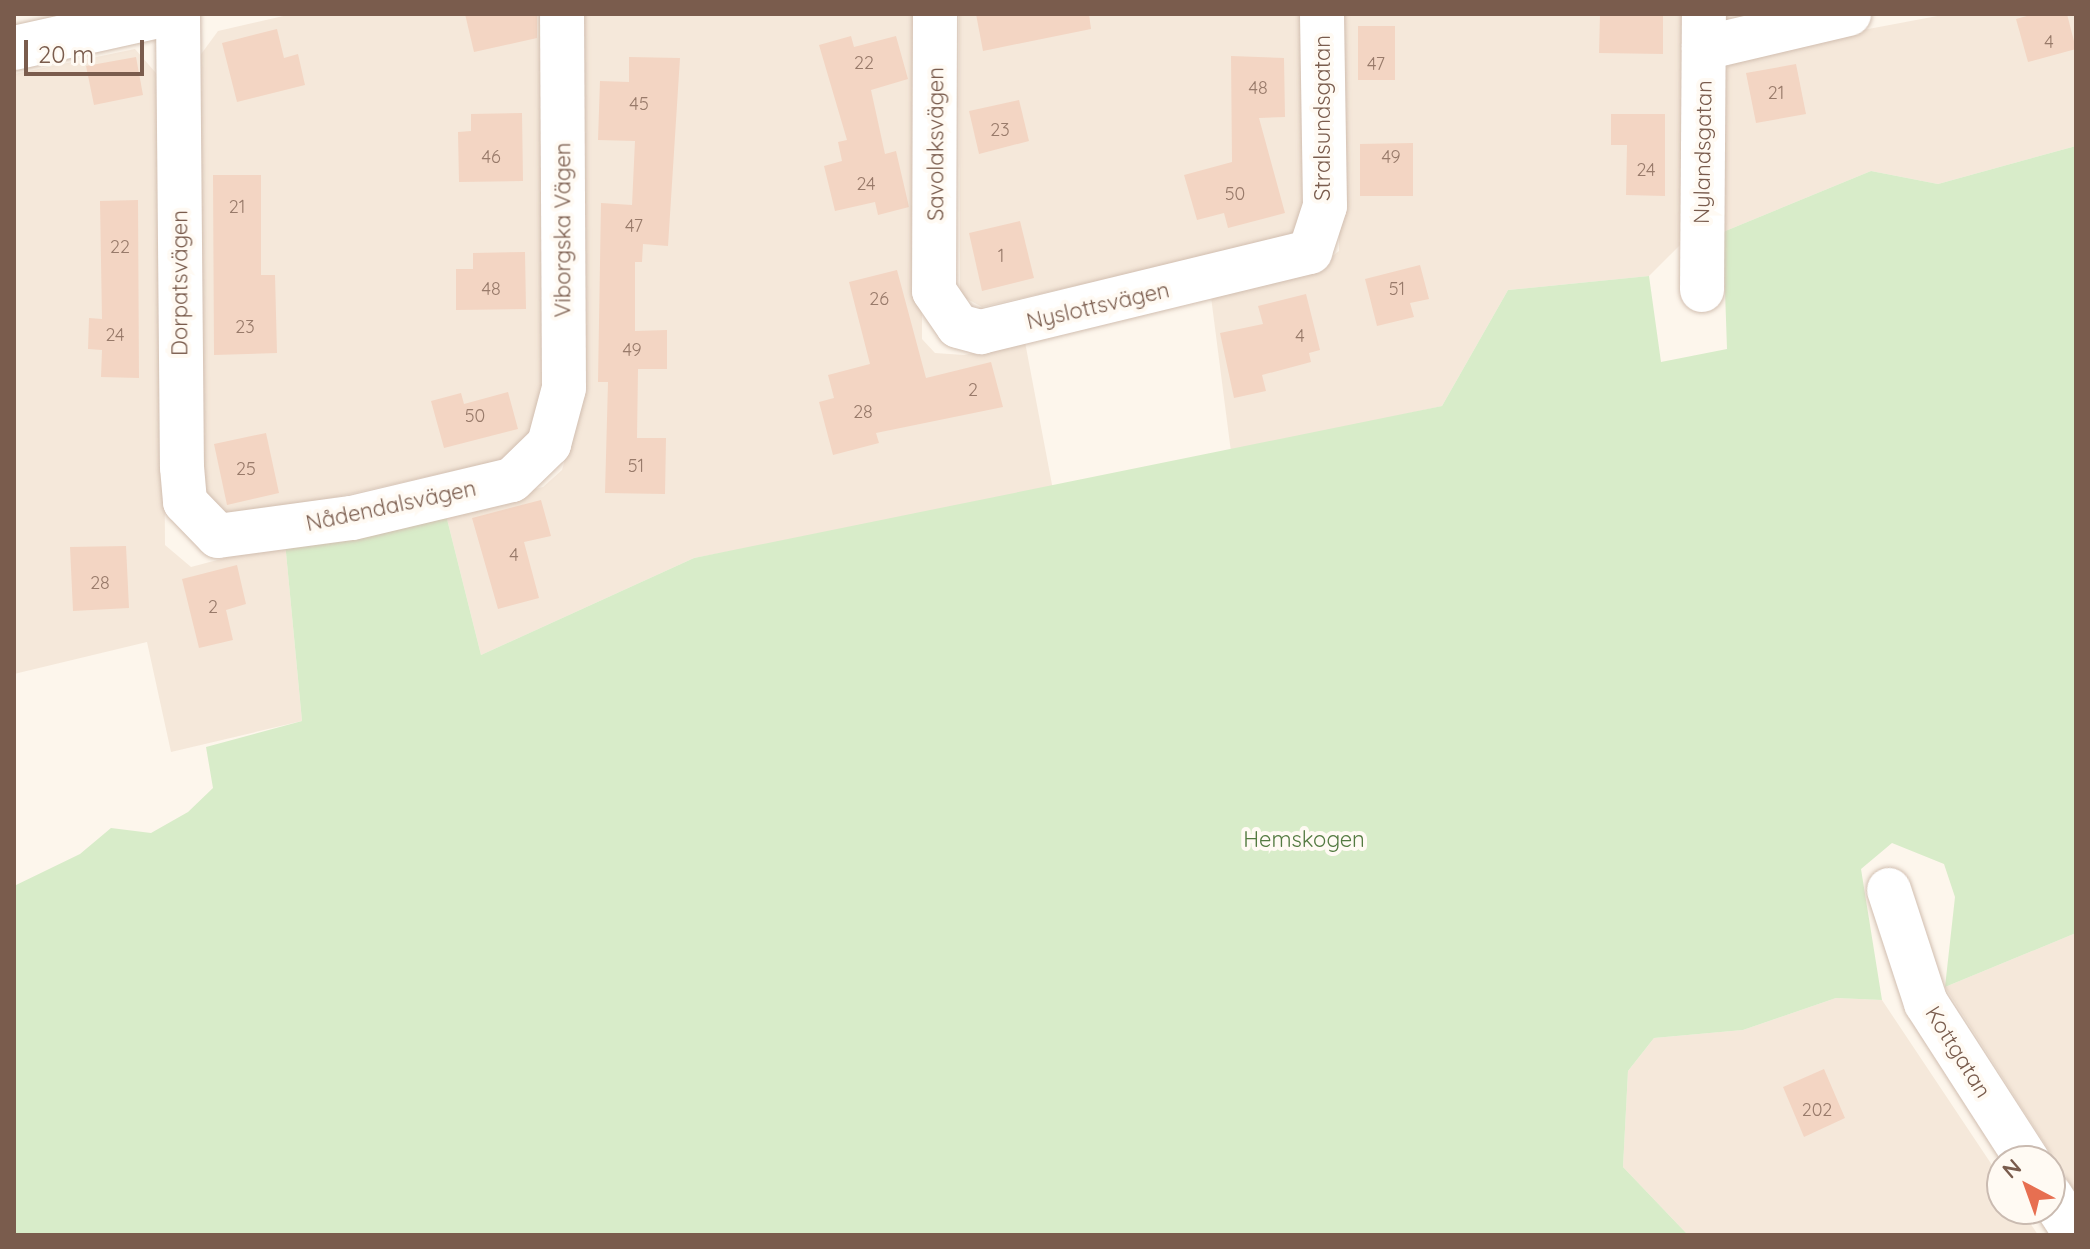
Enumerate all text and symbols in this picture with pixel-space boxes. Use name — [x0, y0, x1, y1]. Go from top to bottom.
scale bar — [28, 24, 148, 74]
house number: 4 — [2044, 31, 2054, 53]
street label: Stralsundsgatan — [1310, 35, 1336, 201]
text: 20 m — [38, 39, 94, 69]
house number: 22 — [854, 52, 874, 74]
house number: 47 — [1367, 53, 1385, 75]
street label: Savolaksvägen — [923, 67, 949, 221]
house number: 48 — [1248, 77, 1268, 99]
street label: Nylandsgatan — [1689, 80, 1717, 224]
house number: 21 — [1768, 82, 1784, 104]
house number: 45 — [629, 93, 649, 115]
house number: 23 — [990, 119, 1010, 141]
street label: Viborgska Vägen — [550, 142, 576, 318]
house number: 46 — [481, 146, 501, 168]
house number: 49 — [1381, 146, 1401, 168]
house number: 24 — [1636, 159, 1656, 181]
house number: 24 — [856, 173, 876, 195]
house number: 50 — [1225, 183, 1245, 205]
house number: 21 — [229, 196, 245, 218]
street label: Dorpatsvägen — [167, 210, 193, 356]
house number: 47 — [625, 215, 643, 237]
house number: 22 — [110, 236, 130, 258]
house number: 1 — [998, 245, 1004, 267]
street label: Nyslottsvägen — [1024, 277, 1172, 335]
house number: 48 — [481, 278, 501, 300]
house number: 51 — [1389, 278, 1405, 300]
house number: 26 — [869, 288, 889, 310]
house number: 23 — [235, 316, 255, 338]
house number: 24 — [105, 324, 125, 346]
house number: 4 — [1295, 325, 1305, 347]
house number: 49 — [622, 339, 642, 361]
house number: 2 — [968, 379, 978, 401]
house number: 28 — [853, 401, 873, 423]
house number: 50 — [465, 405, 485, 427]
house number: 51 — [628, 455, 644, 477]
house number: 25 — [236, 458, 256, 480]
street label: Nådendalsvägen — [304, 475, 478, 537]
house number: 4 — [509, 544, 519, 566]
house number: 28 — [90, 572, 110, 594]
house number: 2 — [208, 596, 218, 618]
park label: Hemskogen — [1243, 827, 1365, 853]
street label: Kottgatan — [1920, 1001, 1996, 1103]
house number: 202 — [1802, 1099, 1832, 1121]
north arrow — [1986, 1145, 2066, 1225]
text: N — [1996, 1153, 2027, 1184]

